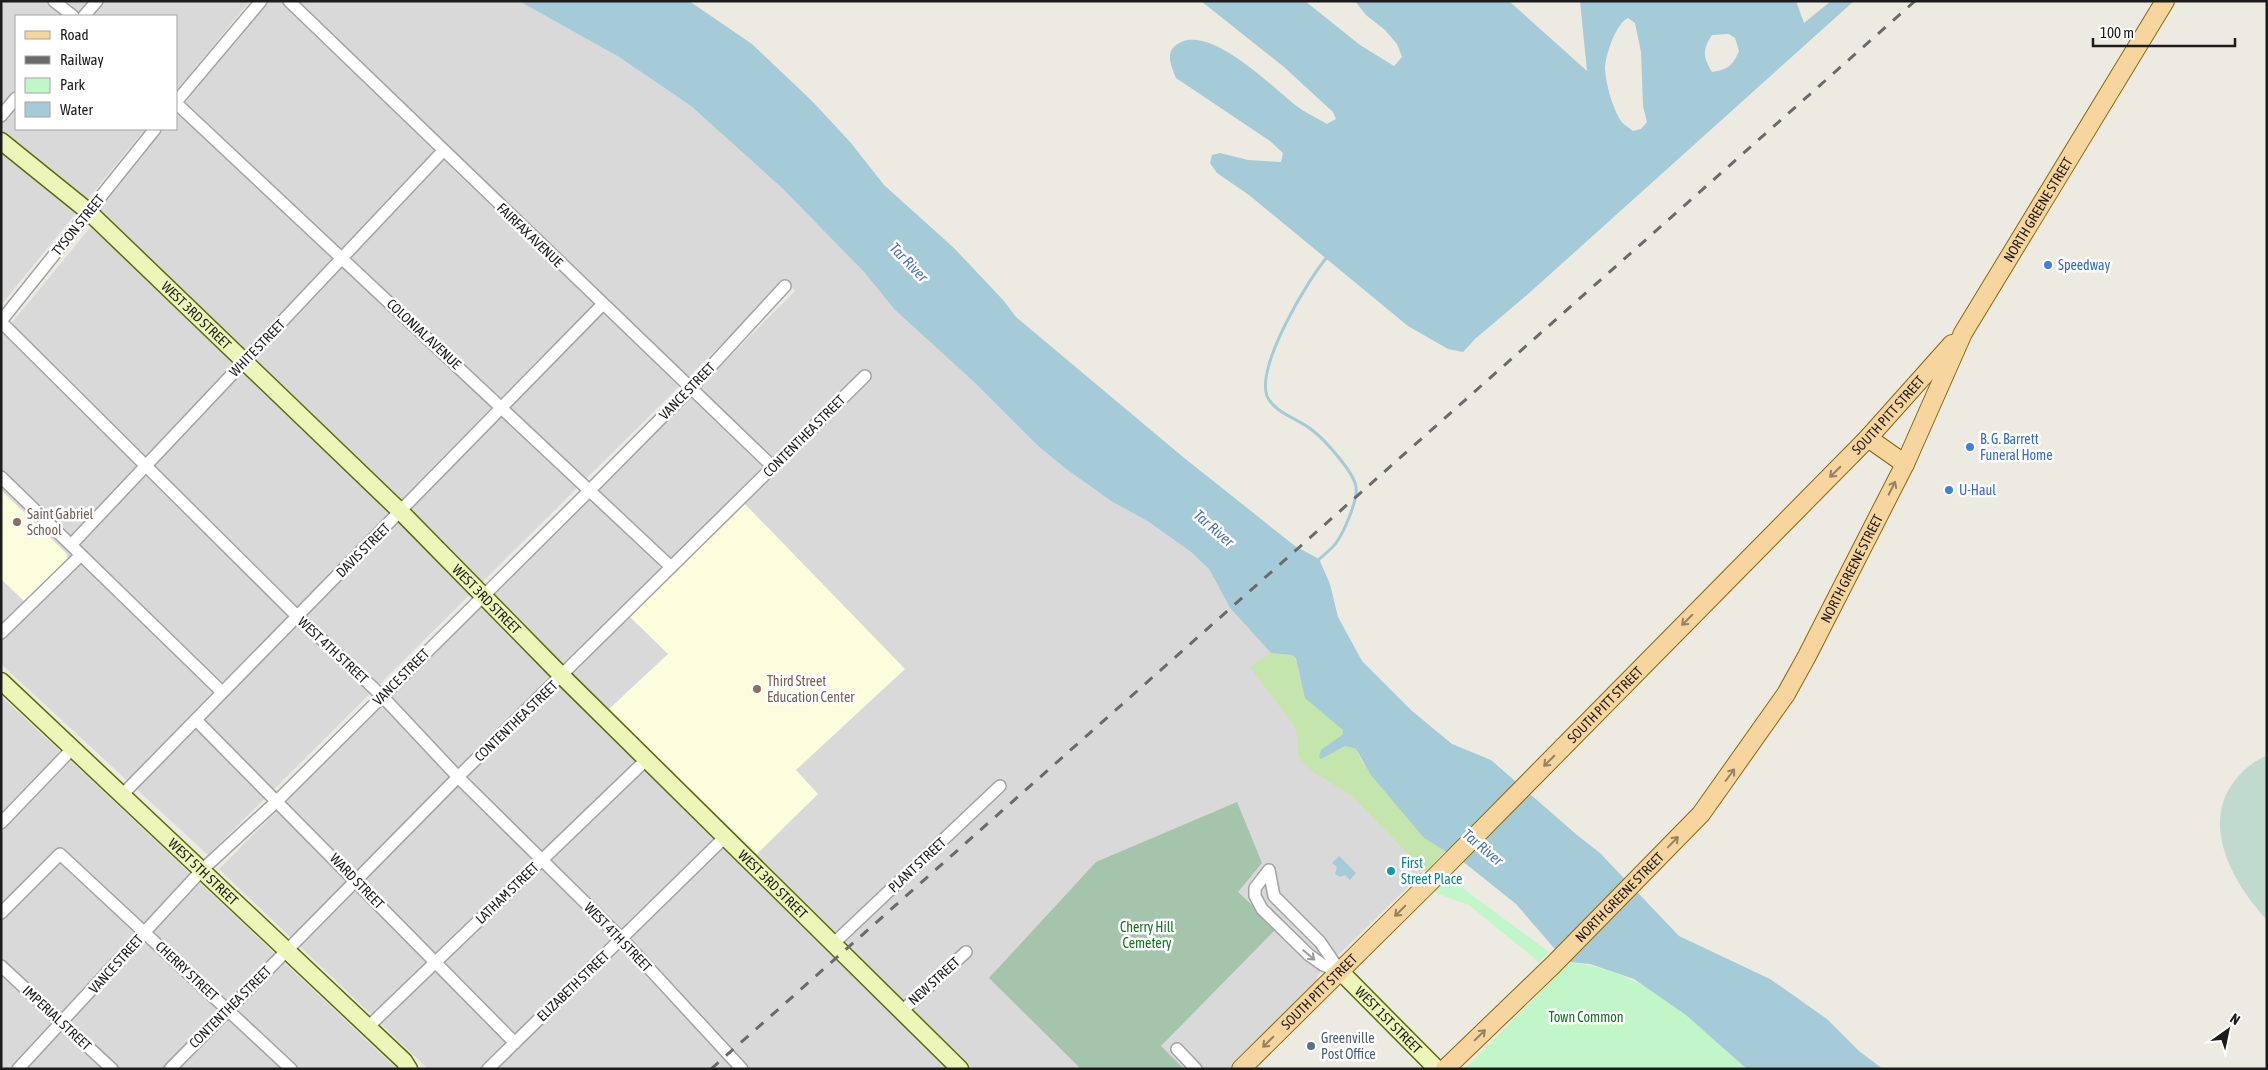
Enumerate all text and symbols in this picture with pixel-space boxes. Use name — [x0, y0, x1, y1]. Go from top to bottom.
legend — [15, 15, 178, 130]
scale bar — [2093, 15, 2236, 47]
text: 100 m — [2100, 24, 2134, 41]
text: Road — [60, 26, 89, 43]
text: Railway — [60, 51, 104, 68]
text: Park — [60, 76, 85, 93]
text: Water — [60, 101, 93, 118]
street label: NORTH GREENE STREET — [2000, 155, 2076, 265]
street label: TYSON STREET — [49, 191, 107, 259]
street label: FAIRFAX AVENUE — [494, 200, 566, 270]
water label: Tar River — [886, 239, 932, 285]
place label: Speedway — [2058, 257, 2110, 273]
marker: Speedway — [2042, 259, 2054, 271]
street label: WEST 3RD STREET — [158, 278, 235, 352]
street label: COLONIAL AVENUE — [384, 296, 464, 372]
street label: WHITE STREET — [226, 316, 288, 380]
street label: VANCE STREET — [656, 359, 718, 423]
street label: SOUTH PITT STREET — [1848, 373, 1928, 458]
street label: CONTENTHEA STREET — [760, 392, 848, 480]
place label: B. G. Barrett Funeral Home — [1980, 431, 2053, 463]
marker: B. G. Barrett Funeral Home — [1964, 441, 1976, 453]
one-way arrow — [1829, 465, 1841, 478]
one-way arrow — [1888, 481, 1898, 496]
place label: U-Haul — [1959, 482, 1996, 498]
marker: U-Haul — [1943, 484, 1955, 496]
place label: Saint Gabriel School — [27, 506, 94, 538]
water label: Tar River — [1191, 506, 1238, 550]
street label: NORTH GREENE STREET — [1817, 512, 1886, 625]
marker: Saint Gabriel School — [11, 516, 23, 528]
street label: DAVIS STREET — [333, 520, 393, 580]
street label: WEST 3RD STREET — [449, 561, 524, 637]
street label: WEST 4TH STREET — [295, 613, 371, 687]
one-way arrow — [1681, 614, 1693, 626]
street label: VANCE STREET — [370, 646, 432, 708]
street label: SOUTH PITT STREET — [1564, 663, 1646, 746]
place label: Third Street Education Center — [767, 673, 855, 705]
street label: CONTENTHEA STREET — [471, 677, 561, 765]
marker: Third Street Education Center — [751, 683, 763, 695]
one-way arrow — [1543, 755, 1555, 767]
one-way arrow — [1725, 768, 1735, 782]
water label: Tar River — [1459, 825, 1507, 869]
street label: PLANT STREET — [885, 834, 949, 896]
street label: WEST 5TH STREET — [165, 835, 242, 908]
one-way arrow — [1667, 836, 1679, 849]
street label: WEST 3RD STREET — [735, 847, 811, 922]
street label: NORTH GREENE STREET — [1572, 849, 1667, 945]
street label: WARD STREET — [327, 850, 387, 912]
place label: First Street Place — [1401, 855, 1462, 887]
street label: LATHAM STREET — [472, 859, 542, 927]
marker: First Street Place — [1385, 865, 1397, 877]
street label: WEST 4TH STREET — [581, 899, 655, 975]
one-way arrow — [1394, 905, 1406, 917]
park label: Cherry Hill Cemetery — [1120, 919, 1174, 951]
street label: VANCE STREET — [86, 932, 146, 996]
street label: CHERRY STREET — [152, 938, 222, 1004]
street label: ELIZABETH STREET — [534, 948, 612, 1024]
one-way arrow — [1303, 949, 1316, 960]
street label: SOUTH PITT STREET — [1278, 951, 1360, 1033]
street label: NEW STREET — [905, 954, 963, 1008]
street label: CONTENTHEA STREET — [186, 963, 274, 1051]
street label: IMPERIAL STREET — [19, 982, 95, 1054]
street label: WEST 1ST STREET — [1352, 983, 1425, 1057]
north arrow — [2203, 1005, 2253, 1055]
park label: Town Common — [1548, 1009, 1624, 1025]
text: N — [2227, 1010, 2243, 1028]
one-way arrow — [1474, 1029, 1487, 1041]
place label: Greenville Post Office — [1321, 1030, 1376, 1062]
one-way arrow — [1262, 1036, 1274, 1048]
marker: Greenville Post Office — [1305, 1040, 1317, 1052]

